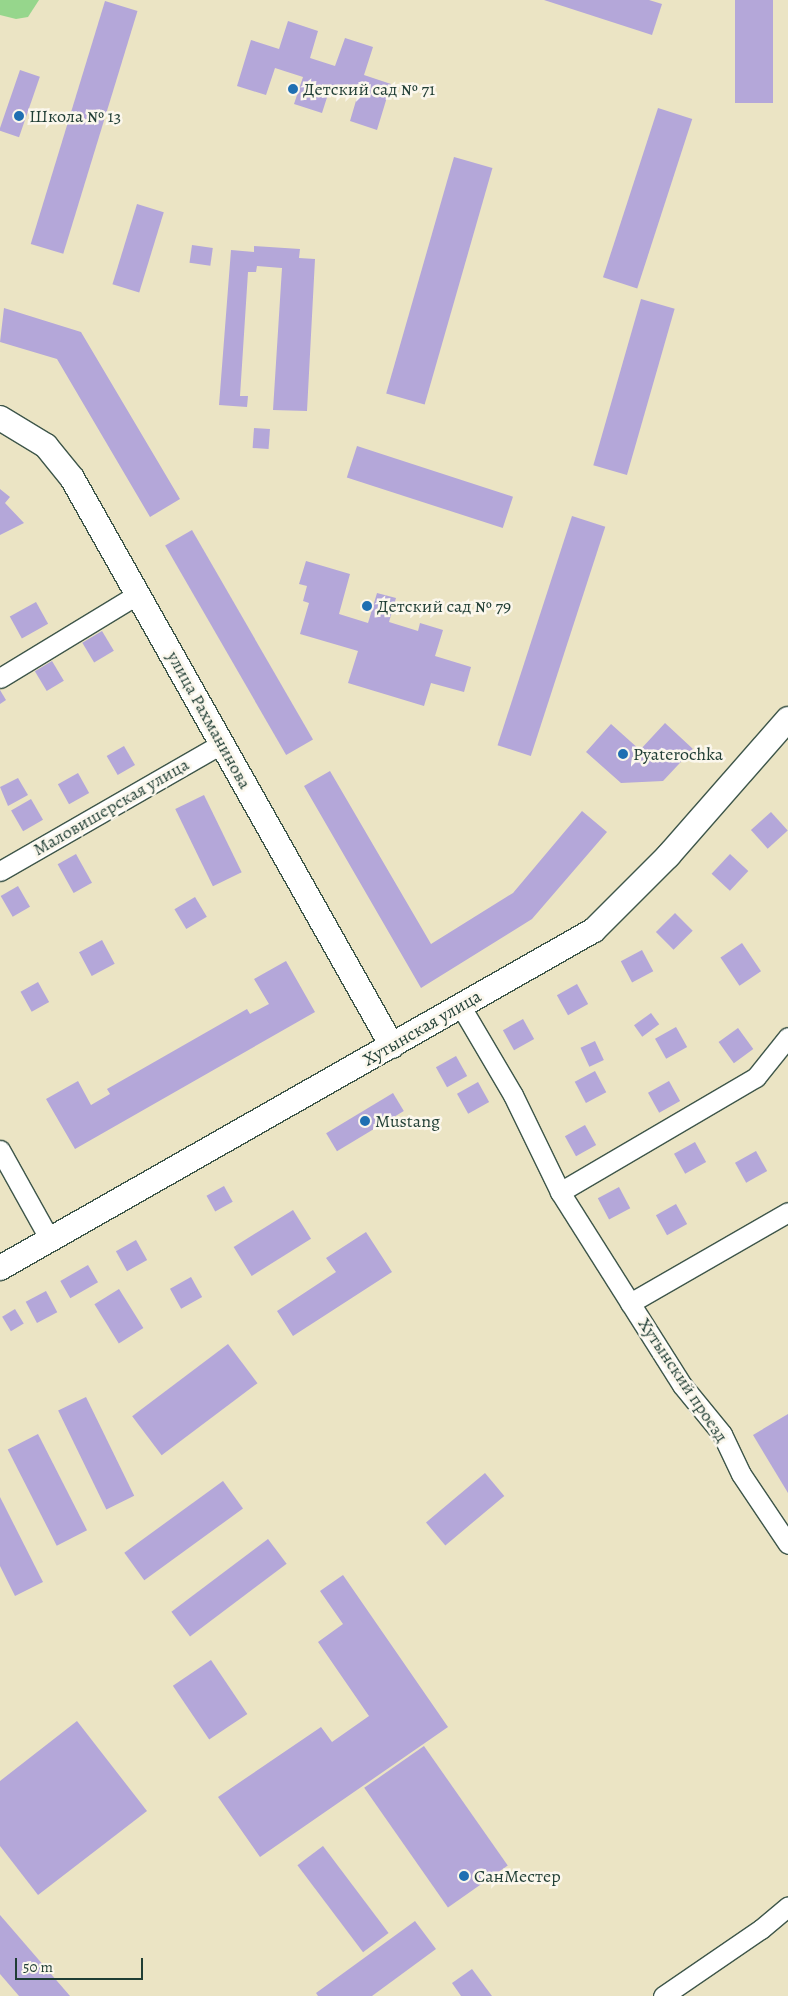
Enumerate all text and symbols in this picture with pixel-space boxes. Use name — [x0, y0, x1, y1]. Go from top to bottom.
place label: Детский сад № 71 — [303, 78, 435, 100]
marker: Детский сад № 71 — [287, 83, 299, 95]
place label: Школа № 13 — [29, 105, 121, 127]
marker: Школа № 13 — [13, 110, 25, 122]
place label: Детский сад № 79 — [377, 595, 511, 617]
marker: Детский сад № 79 — [361, 600, 373, 612]
street label: улица Рахманинова — [162, 647, 256, 793]
place label: Pyaterochka — [633, 743, 723, 765]
marker: Pyaterochka — [617, 748, 629, 760]
street label: Маловишерская улица — [29, 754, 193, 860]
street label: Хутынская улица — [359, 985, 485, 1071]
place label: Mustang — [375, 1110, 440, 1132]
marker: Mustang — [359, 1115, 371, 1127]
street label: Хутынский проезд — [633, 1314, 733, 1446]
place label: СанМестер — [474, 1865, 561, 1887]
marker: СанМестер — [458, 1870, 470, 1882]
scale bar — [18, 1948, 145, 1980]
text: 50 m — [23, 1957, 53, 1977]

